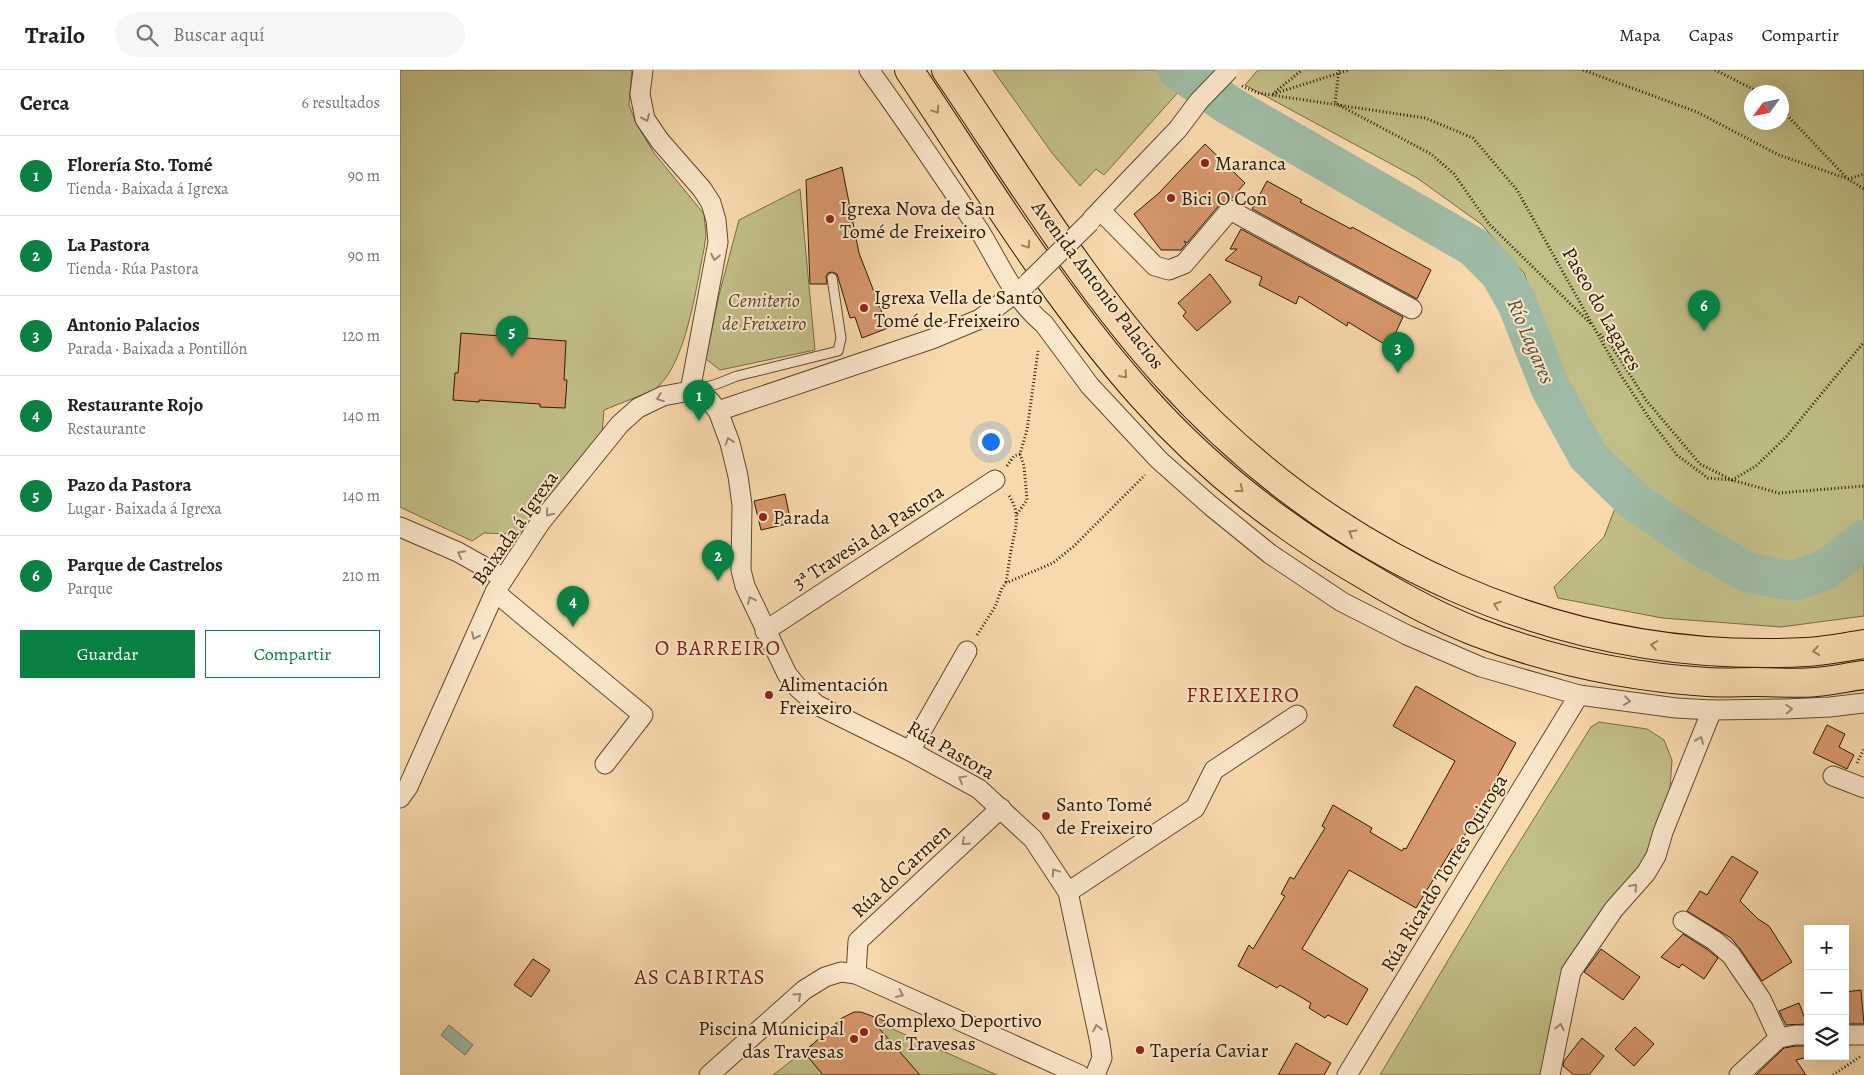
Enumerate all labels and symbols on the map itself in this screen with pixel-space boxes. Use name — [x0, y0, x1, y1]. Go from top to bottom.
north arrow — [1744, 85, 1789, 130]
one-way arrow — [930, 105, 939, 114]
one-way arrow — [639, 112, 649, 121]
place label: Maranca — [1215, 150, 1287, 177]
marker: Maranca — [1199, 157, 1211, 169]
place label: Bici O Con — [1181, 185, 1267, 212]
marker: Bici O Con — [1165, 192, 1177, 204]
street label: Avenida Antonio Palacios — [1025, 194, 1170, 375]
place label: Igrexa Nova de San Tomé de Freixeiro — [840, 195, 995, 245]
marker: Igrexa Nova de San Tomé de Freixeiro — [824, 213, 836, 225]
one-way arrow — [1021, 239, 1030, 249]
street label: Paseo do Lagares — [1556, 242, 1648, 376]
one-way arrow — [711, 252, 721, 261]
place label: Igrexa Vella de Santo Tomé de Freixeiro — [874, 284, 1043, 334]
park label: Cemiterio de Freixeiro — [722, 287, 806, 337]
pin: 6 — [1688, 290, 1720, 331]
water label: Río Lagares — [1500, 294, 1562, 388]
marker: Igrexa Vella de Santo Tomé de Freixeiro — [858, 302, 870, 314]
pin: 5 — [496, 316, 528, 357]
pin: 3 — [1382, 332, 1414, 373]
one-way arrow — [1119, 370, 1128, 379]
pin: 1 — [683, 380, 715, 421]
one-way arrow — [656, 392, 665, 402]
your location — [978, 429, 1004, 455]
one-way arrow — [724, 437, 734, 446]
street label: Baixada á Igrexa — [466, 465, 565, 591]
street label: 3ª Travesia da Pastora — [787, 478, 949, 596]
one-way arrow — [1234, 484, 1243, 492]
place label: Parada — [773, 504, 830, 531]
one-way arrow — [546, 507, 554, 516]
marker: Parada — [757, 511, 769, 523]
one-way arrow — [1348, 529, 1357, 539]
pin: 2 — [702, 540, 734, 581]
one-way arrow — [458, 550, 467, 560]
pin: 4 — [557, 586, 589, 627]
one-way arrow — [747, 596, 757, 605]
one-way arrow — [1493, 601, 1501, 611]
one-way arrow — [470, 631, 481, 640]
district label: O BARREIRO — [655, 634, 781, 662]
one-way arrow — [1649, 640, 1658, 650]
one-way arrow — [1811, 645, 1819, 656]
place label: Alimentación Freixeiro — [778, 671, 888, 721]
district label: FREIXEIRO — [1186, 681, 1300, 709]
marker: Alimentación Freixeiro — [763, 689, 775, 701]
one-way arrow — [1623, 695, 1631, 706]
one-way arrow — [1786, 704, 1793, 714]
street label: Rúa Pastora — [902, 714, 1000, 786]
one-way arrow — [1694, 736, 1704, 744]
street label: Rúa Ricardo Torres Quiroga — [1374, 769, 1514, 977]
one-way arrow — [958, 776, 967, 786]
place label: Santo Tomé de Freixeiro — [1056, 791, 1153, 841]
marker: Santo Tomé de Freixeiro — [1040, 810, 1052, 822]
street label: Rúa do Carmen — [846, 818, 956, 924]
one-way arrow — [962, 836, 971, 845]
one-way arrow — [1052, 869, 1061, 878]
one-way arrow — [1628, 883, 1637, 892]
district label: AS CABIRTAS — [633, 963, 766, 991]
one-way arrow — [895, 987, 904, 998]
one-way arrow — [792, 993, 801, 1002]
place label: Complexo Deportivo das Travesas — [874, 1007, 1042, 1057]
place label: Piscina Municipal das Travesas — [698, 1015, 844, 1065]
one-way arrow — [1092, 1023, 1103, 1032]
one-way arrow — [1554, 1023, 1565, 1032]
marker: Complexo Deportivo das Travesas — [858, 1026, 870, 1038]
marker: Piscina Municipal das Travesas — [848, 1033, 860, 1045]
place label: Tapería Caviar — [1150, 1037, 1269, 1064]
marker: Tapería Caviar — [1134, 1044, 1146, 1056]

